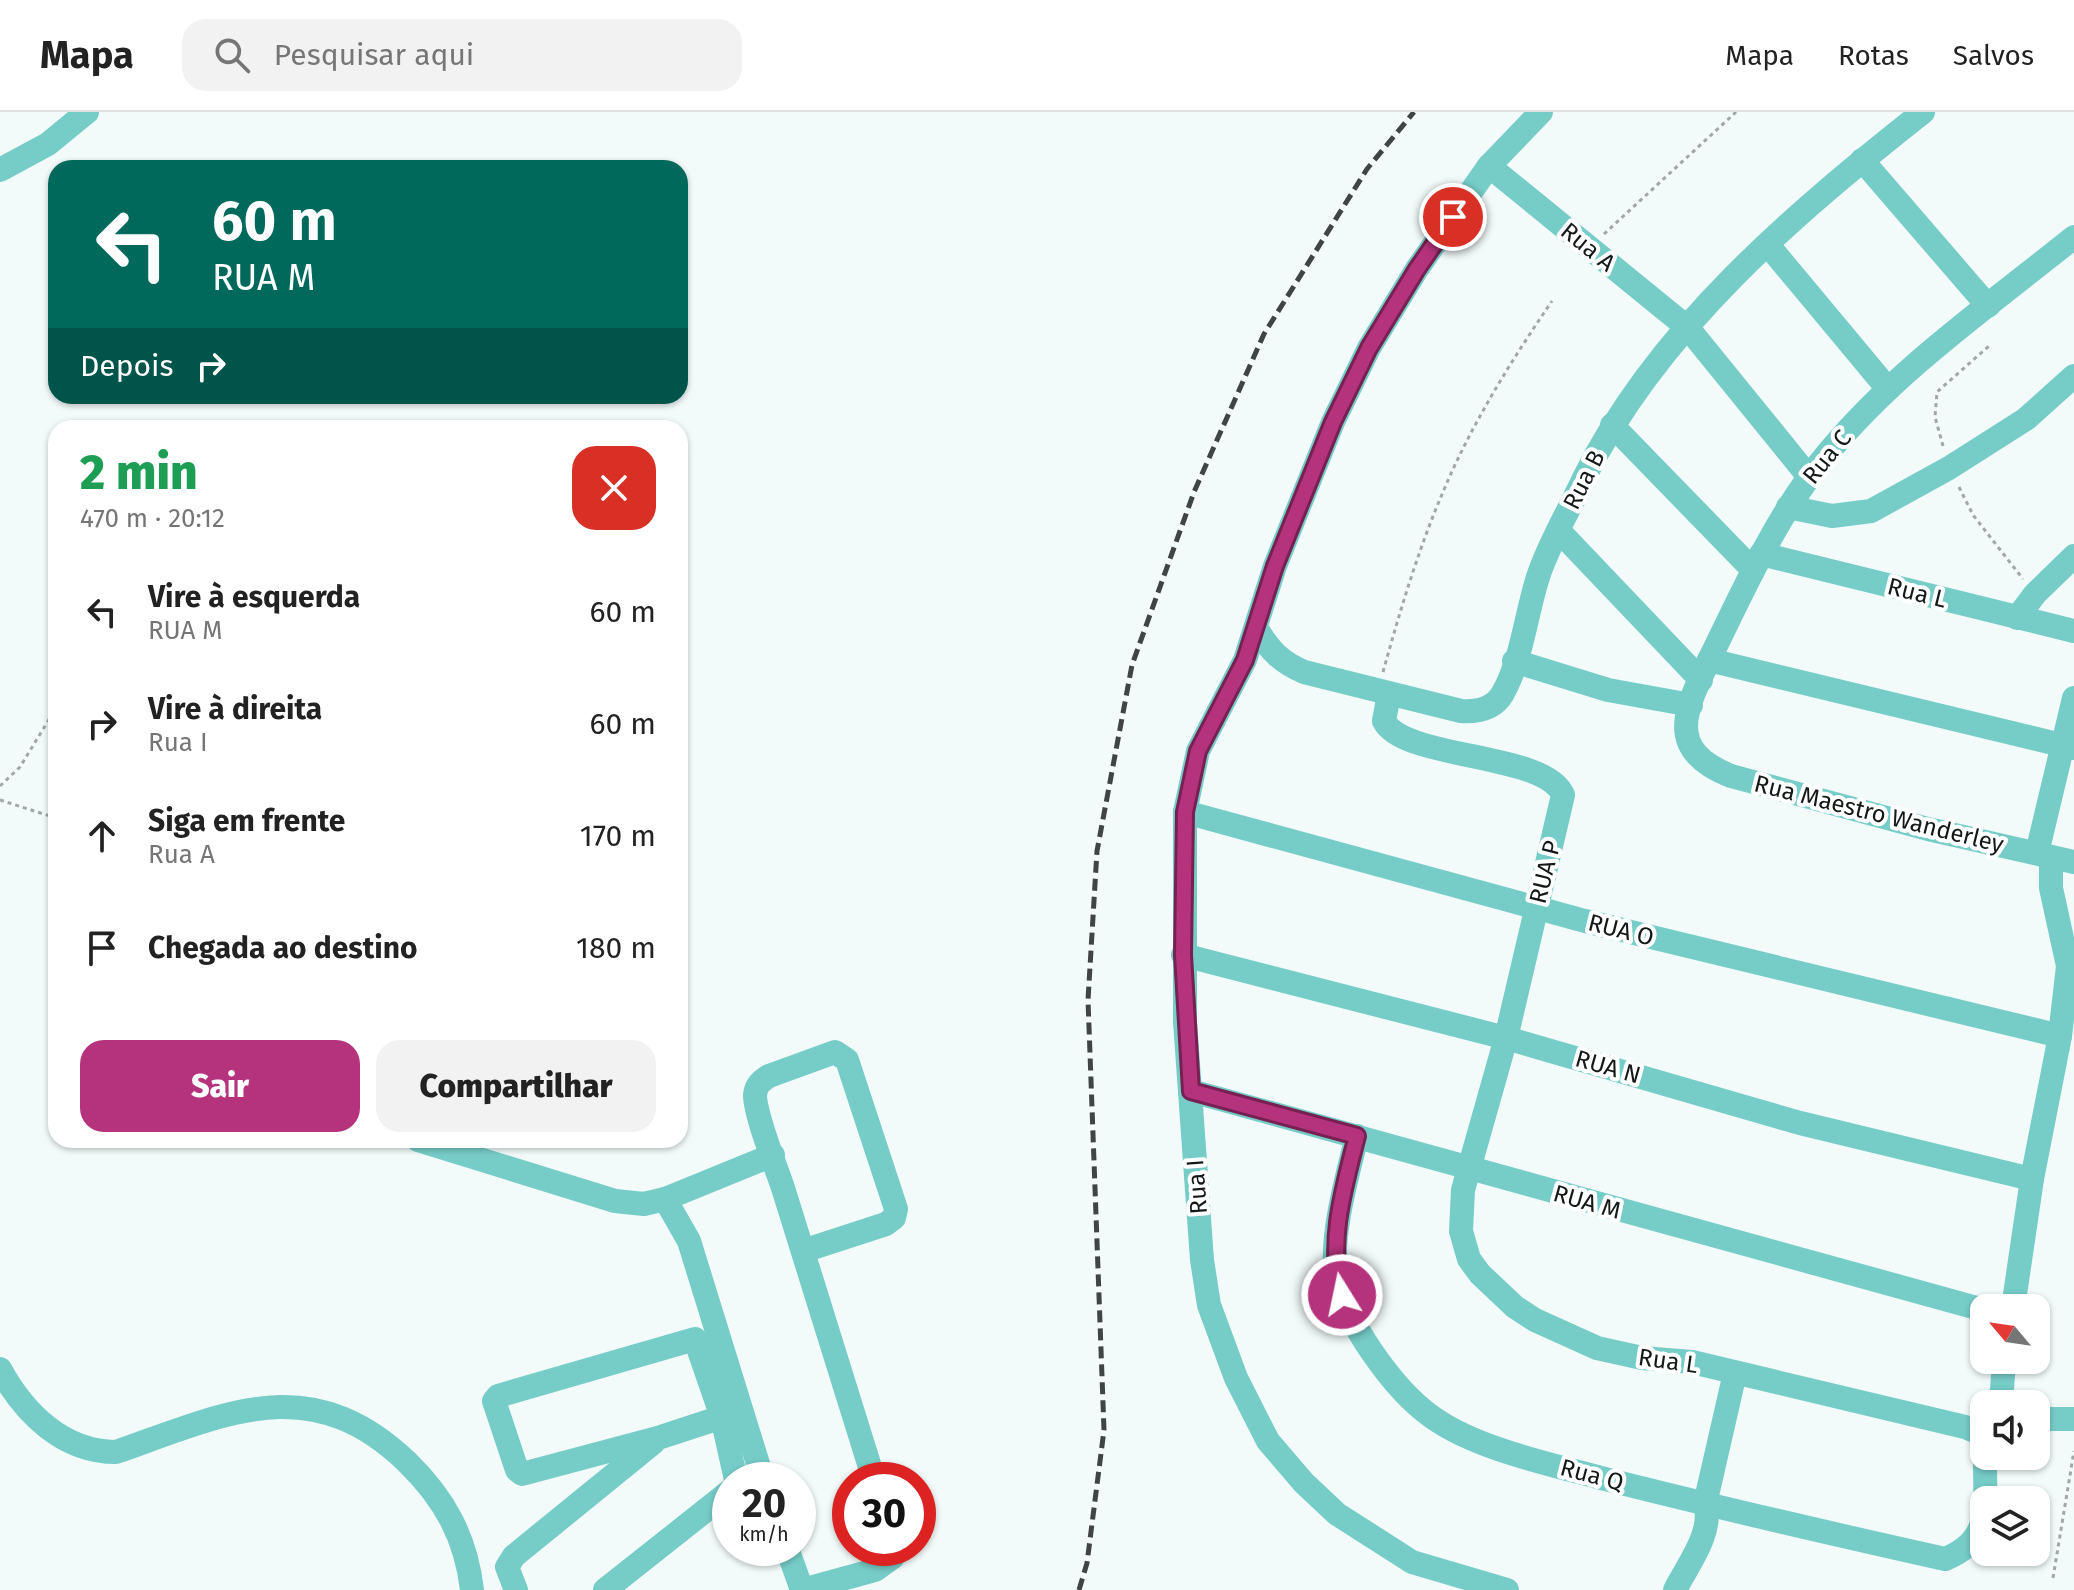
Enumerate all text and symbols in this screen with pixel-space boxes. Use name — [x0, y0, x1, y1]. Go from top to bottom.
search box — [182, 19, 742, 91]
text: Mapa — [40, 32, 134, 78]
icon: search — [210, 33, 254, 77]
text: Pesquisar aqui — [274, 37, 474, 73]
text: Mapa — [1725, 39, 1794, 72]
text: Rotas — [1838, 39, 1909, 72]
text: Salvos — [1953, 39, 2034, 72]
pin — [1419, 183, 1487, 251]
text: 60 m — [212, 188, 337, 255]
icon: left — [80, 192, 184, 296]
icon: arrive — [1431, 195, 1475, 239]
street label: Rua A — [1555, 217, 1621, 277]
text: RUA M — [212, 256, 315, 300]
icon: right — [189, 344, 233, 388]
text: Depois — [80, 348, 173, 384]
street label: Rua C — [1797, 424, 1857, 490]
text: 2 min — [80, 444, 198, 502]
button: close — [572, 446, 656, 530]
street label: Rua B — [1557, 446, 1611, 514]
text: 470 m · 20:12 — [80, 503, 225, 534]
street label: Rua L — [1885, 572, 1949, 614]
text: Vire à esquerda — [148, 579, 360, 615]
icon: left — [80, 590, 124, 634]
text: 60 m — [590, 594, 656, 630]
text: RUA M — [148, 615, 223, 646]
text: Vire à direita — [148, 691, 322, 727]
icon: right — [80, 702, 124, 746]
text: 60 m — [590, 706, 656, 742]
text: Rua I — [148, 727, 208, 758]
street label: Rua Maestro Wanderley — [1751, 769, 2007, 859]
text: Siga em frente — [148, 803, 345, 839]
icon: ahead — [80, 814, 124, 858]
text: 170 m — [580, 818, 656, 854]
street label: RUA P — [1524, 837, 1566, 906]
text: Rua A — [148, 839, 215, 870]
street label: RUA O — [1585, 908, 1657, 952]
icon: arrive — [80, 926, 124, 970]
text: Chegada ao destino — [148, 930, 418, 966]
text: 180 m — [576, 930, 656, 966]
button: Sair — [80, 1040, 360, 1132]
button: Compartilhar — [376, 1040, 656, 1132]
street label: RUA N — [1572, 1044, 1644, 1090]
street label: Rua I — [1181, 1159, 1213, 1215]
street label: RUA M — [1550, 1179, 1624, 1225]
position arrow — [1300, 1253, 1384, 1337]
north arrow — [1970, 1294, 2050, 1374]
map controls — [1970, 1294, 2050, 1566]
street label: Rua L — [1636, 1343, 1700, 1379]
button: sound — [1970, 1390, 2050, 1470]
street label: Rua Q — [1557, 1453, 1627, 1497]
speed limit sign: 30 — [832, 1462, 936, 1566]
text: 20 — [742, 1480, 786, 1528]
button: layers — [1970, 1486, 2050, 1566]
text: km/h — [739, 1522, 789, 1546]

